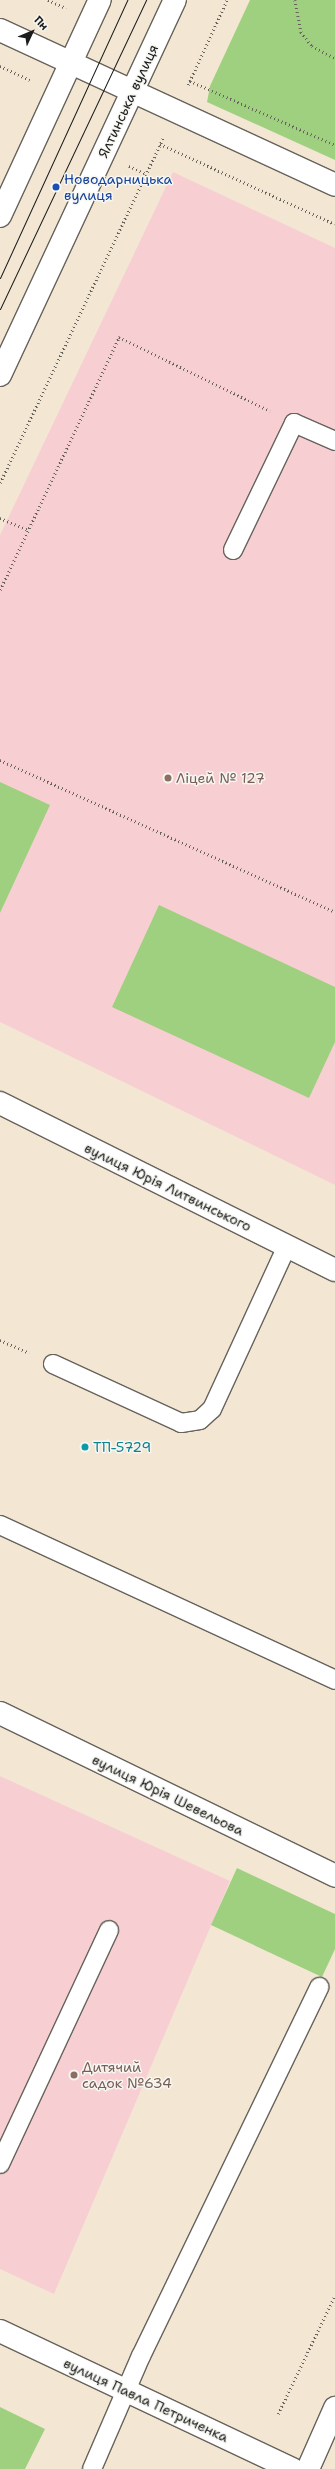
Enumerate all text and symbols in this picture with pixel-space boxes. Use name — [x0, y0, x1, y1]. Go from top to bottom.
north arrow — [12, 12, 52, 52]
text: Пн — [31, 13, 51, 34]
street label: Ялтинська вулиця — [94, 42, 162, 160]
place label: Новодарницька вулиця — [64, 171, 172, 204]
marker: Новодарницька вулиця — [51, 182, 61, 192]
place label: Ліцей № 127 — [176, 770, 265, 786]
marker: Ліцей № 127 — [163, 773, 173, 783]
street label: вулиця Юрія Литвинського — [82, 1139, 254, 1235]
place label: ТП-5729 — [93, 1439, 151, 1455]
marker: ТП-5729 — [80, 1442, 90, 1452]
street label: вулиця Юрія Шевельова — [89, 1751, 247, 1839]
place label: Дитячий садок №634 — [82, 2059, 172, 2092]
marker: Дитячий садок №634 — [69, 2070, 79, 2080]
street label: вулиця Павла Петриченка — [61, 2354, 231, 2446]

